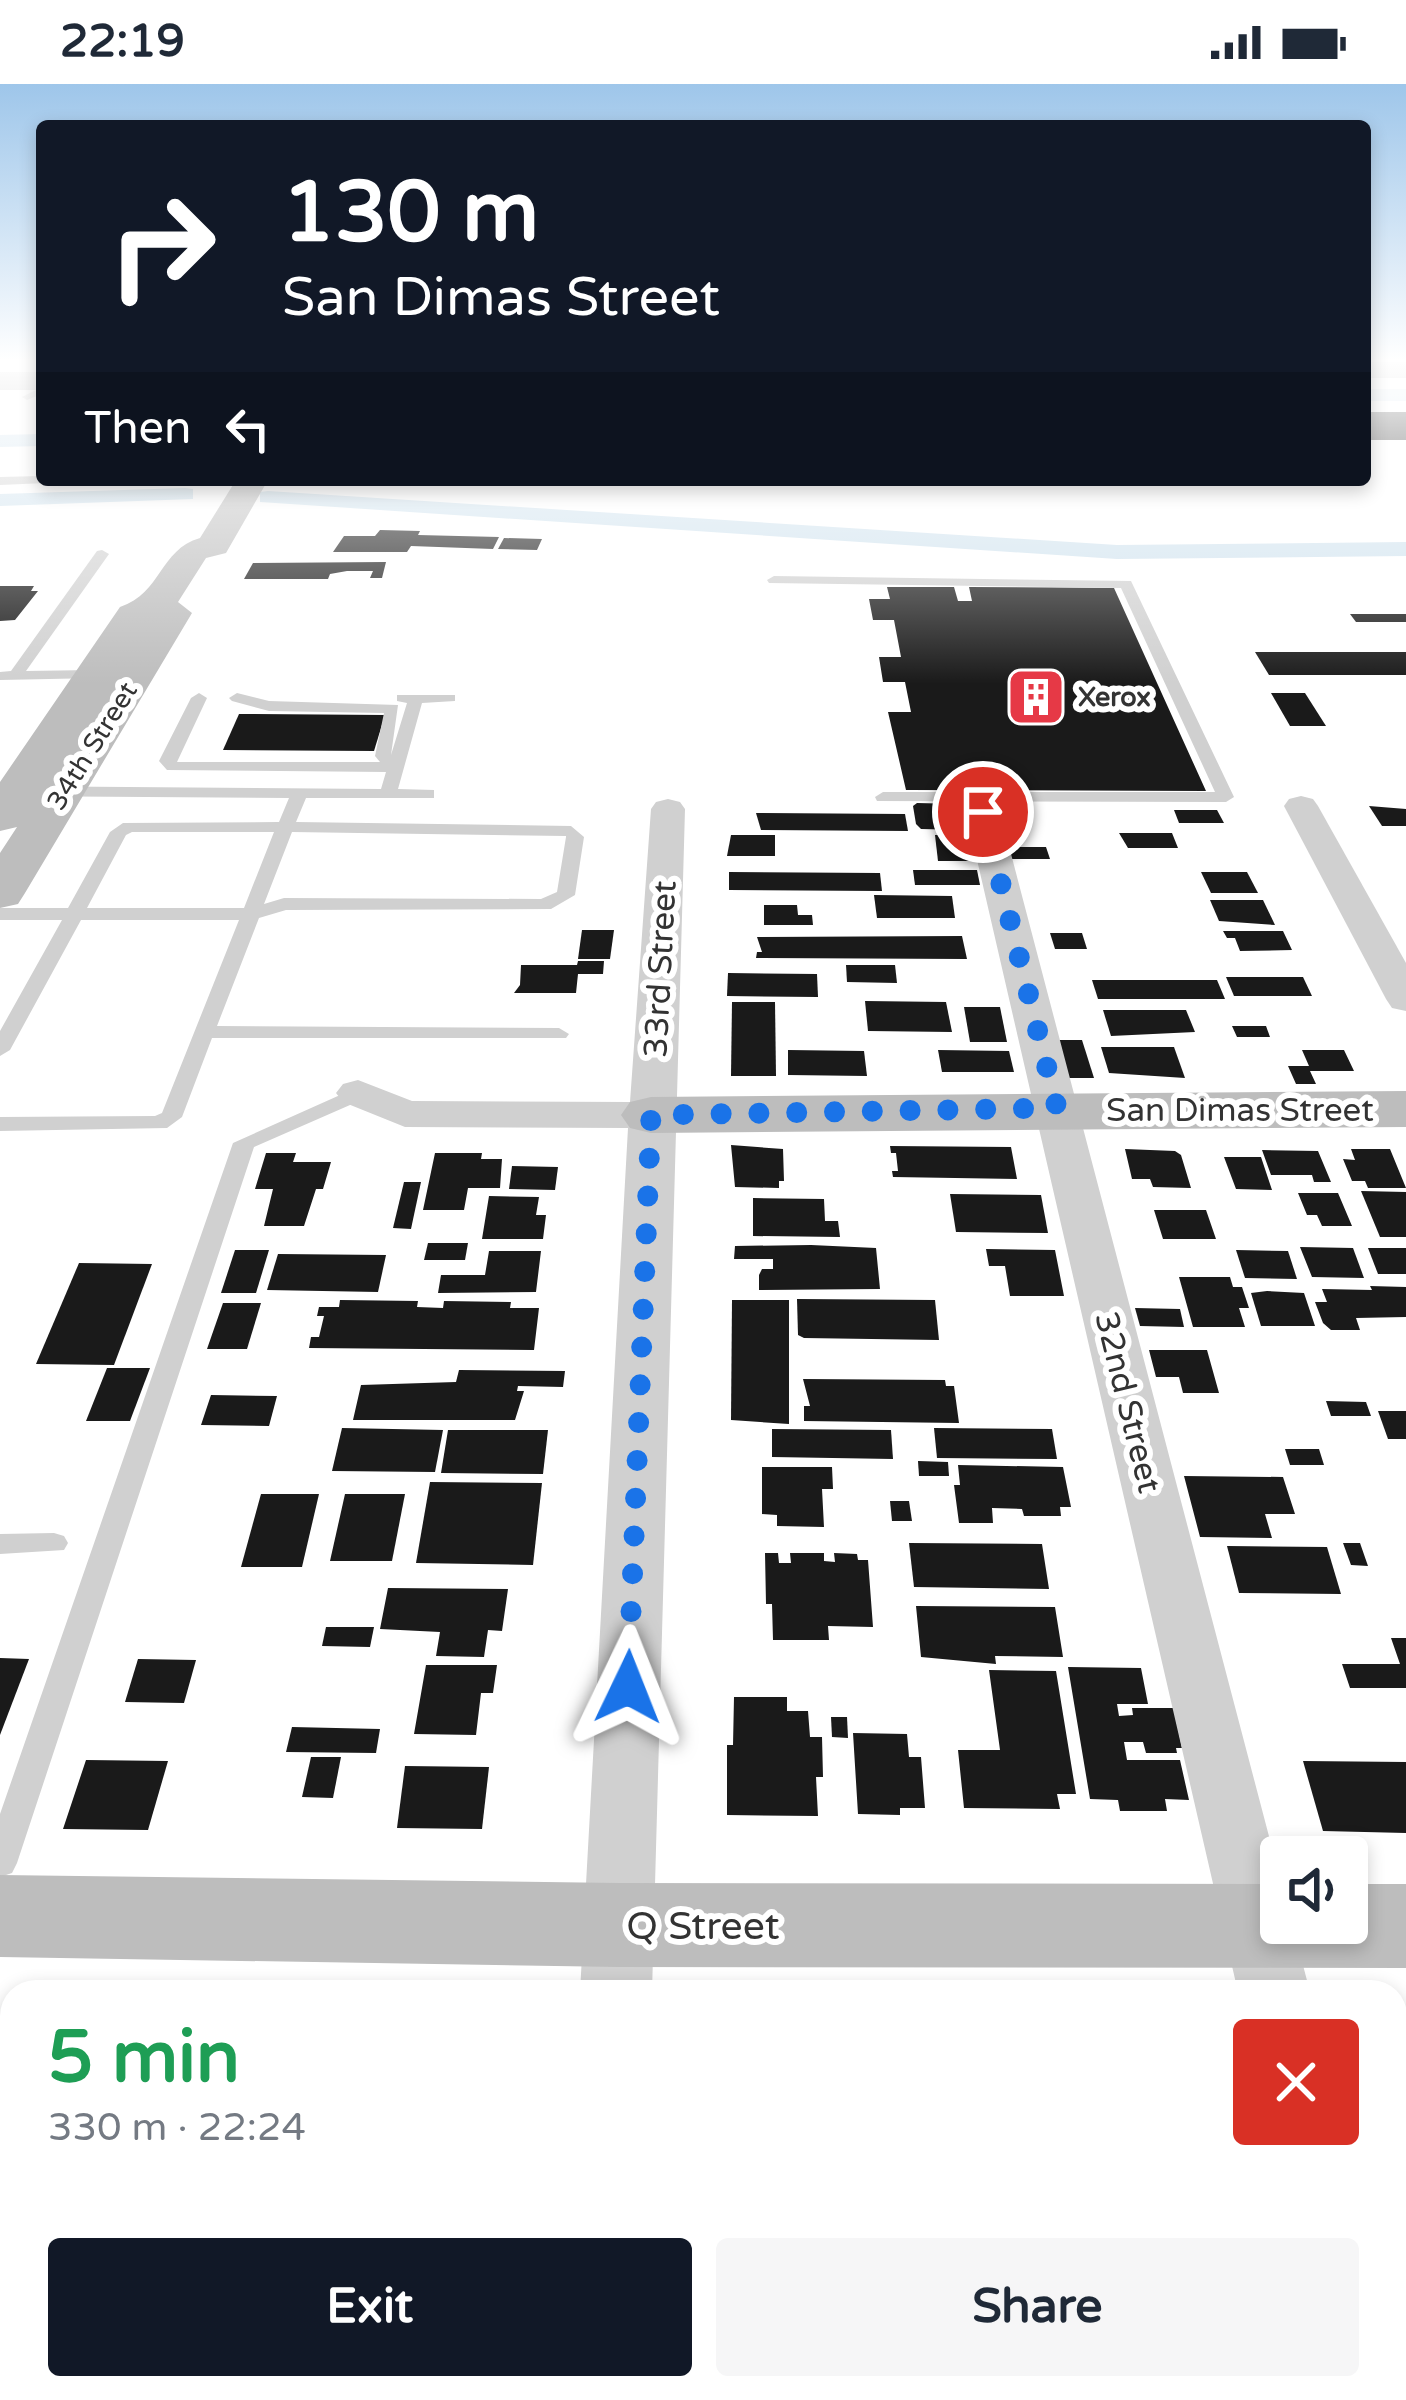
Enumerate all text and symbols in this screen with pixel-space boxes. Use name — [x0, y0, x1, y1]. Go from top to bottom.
text: 22:19 — [60, 15, 185, 69]
text: 130 m — [282, 163, 539, 264]
icon: right — [84, 168, 240, 324]
text: San Dimas Street — [282, 265, 720, 330]
icon: left — [215, 396, 281, 462]
text: Then — [84, 402, 191, 456]
building icon: Xerox — [1005, 666, 1067, 728]
street label: 34th Street — [40, 676, 145, 816]
place label: Xerox — [1078, 681, 1151, 714]
pin — [932, 761, 1034, 863]
icon: arrive — [950, 779, 1016, 845]
street label: 33rd Street — [636, 880, 685, 1059]
street label: San Dimas Street — [1106, 1091, 1374, 1130]
street label: 32nd Street — [1086, 1308, 1169, 1497]
position arrow — [565, 1624, 691, 1750]
map controls — [1260, 1836, 1368, 1944]
button: sound — [1260, 1836, 1368, 1944]
street label: Q Street — [626, 1903, 780, 1950]
text: 5 min — [48, 2015, 240, 2102]
button: close — [1233, 2019, 1359, 2145]
text: 330 m · 22:24 — [48, 2104, 306, 2151]
button: Exit — [48, 2238, 692, 2376]
button: Share — [716, 2238, 1359, 2376]

